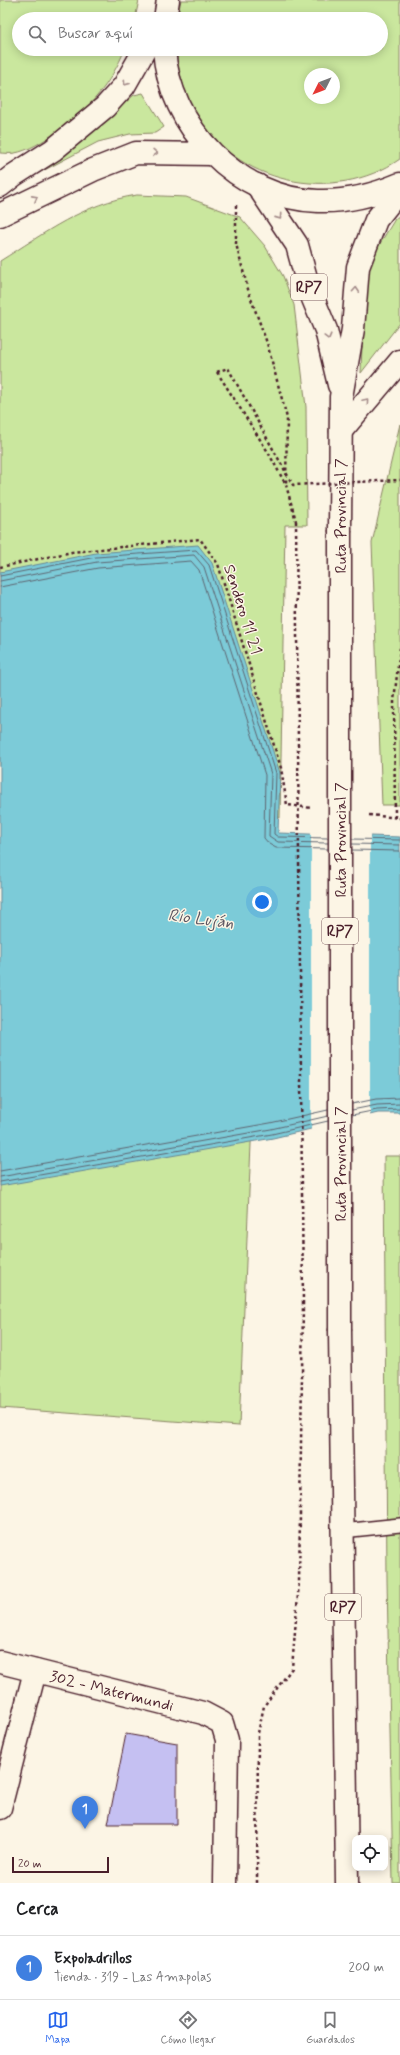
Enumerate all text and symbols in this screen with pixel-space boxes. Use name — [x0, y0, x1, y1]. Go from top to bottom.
search box — [12, 12, 388, 56]
icon: search — [26, 23, 48, 45]
text: Buscar aquí — [58, 24, 133, 44]
north arrow — [304, 68, 340, 104]
one-way arrow — [124, 78, 131, 85]
one-way arrow — [152, 149, 158, 157]
one-way arrow — [31, 195, 38, 202]
one-way arrow — [274, 213, 281, 220]
road number: RP7 — [291, 274, 327, 300]
one-way arrow — [352, 287, 361, 293]
one-way arrow — [323, 333, 332, 340]
one-way arrow — [362, 399, 369, 406]
street label: Ruta Provincial 7 — [331, 458, 352, 574]
street label: Sendero 11 21 — [218, 562, 267, 657]
street label: Ruta Provincial 7 — [331, 782, 352, 898]
your location — [252, 892, 272, 912]
water label: Río Luján — [167, 904, 235, 934]
road number: RP7 — [322, 918, 358, 944]
street label: Ruta Provincial 7 — [331, 1106, 352, 1222]
road number: RP7 — [325, 1594, 361, 1620]
street label: 302 - Matermundi — [48, 1666, 176, 1717]
pin: 1 — [72, 1796, 98, 1829]
map controls — [352, 1835, 388, 1871]
button: locate — [352, 1835, 388, 1871]
scale bar — [12, 1855, 109, 1874]
text: 20 m — [18, 1857, 41, 1871]
text: Cerca — [16, 1898, 59, 1920]
text: Expoladrillos — [54, 1949, 132, 1969]
text: 1 — [26, 1959, 32, 1976]
text: 200 m — [349, 1959, 384, 1976]
text: Tienda · 319 - Las Amapolas — [54, 1969, 211, 1986]
tab: Mapa — [45, 2009, 70, 2047]
tab: Cómo llegar — [161, 2009, 216, 2047]
tab: Guardados — [306, 2009, 355, 2047]

